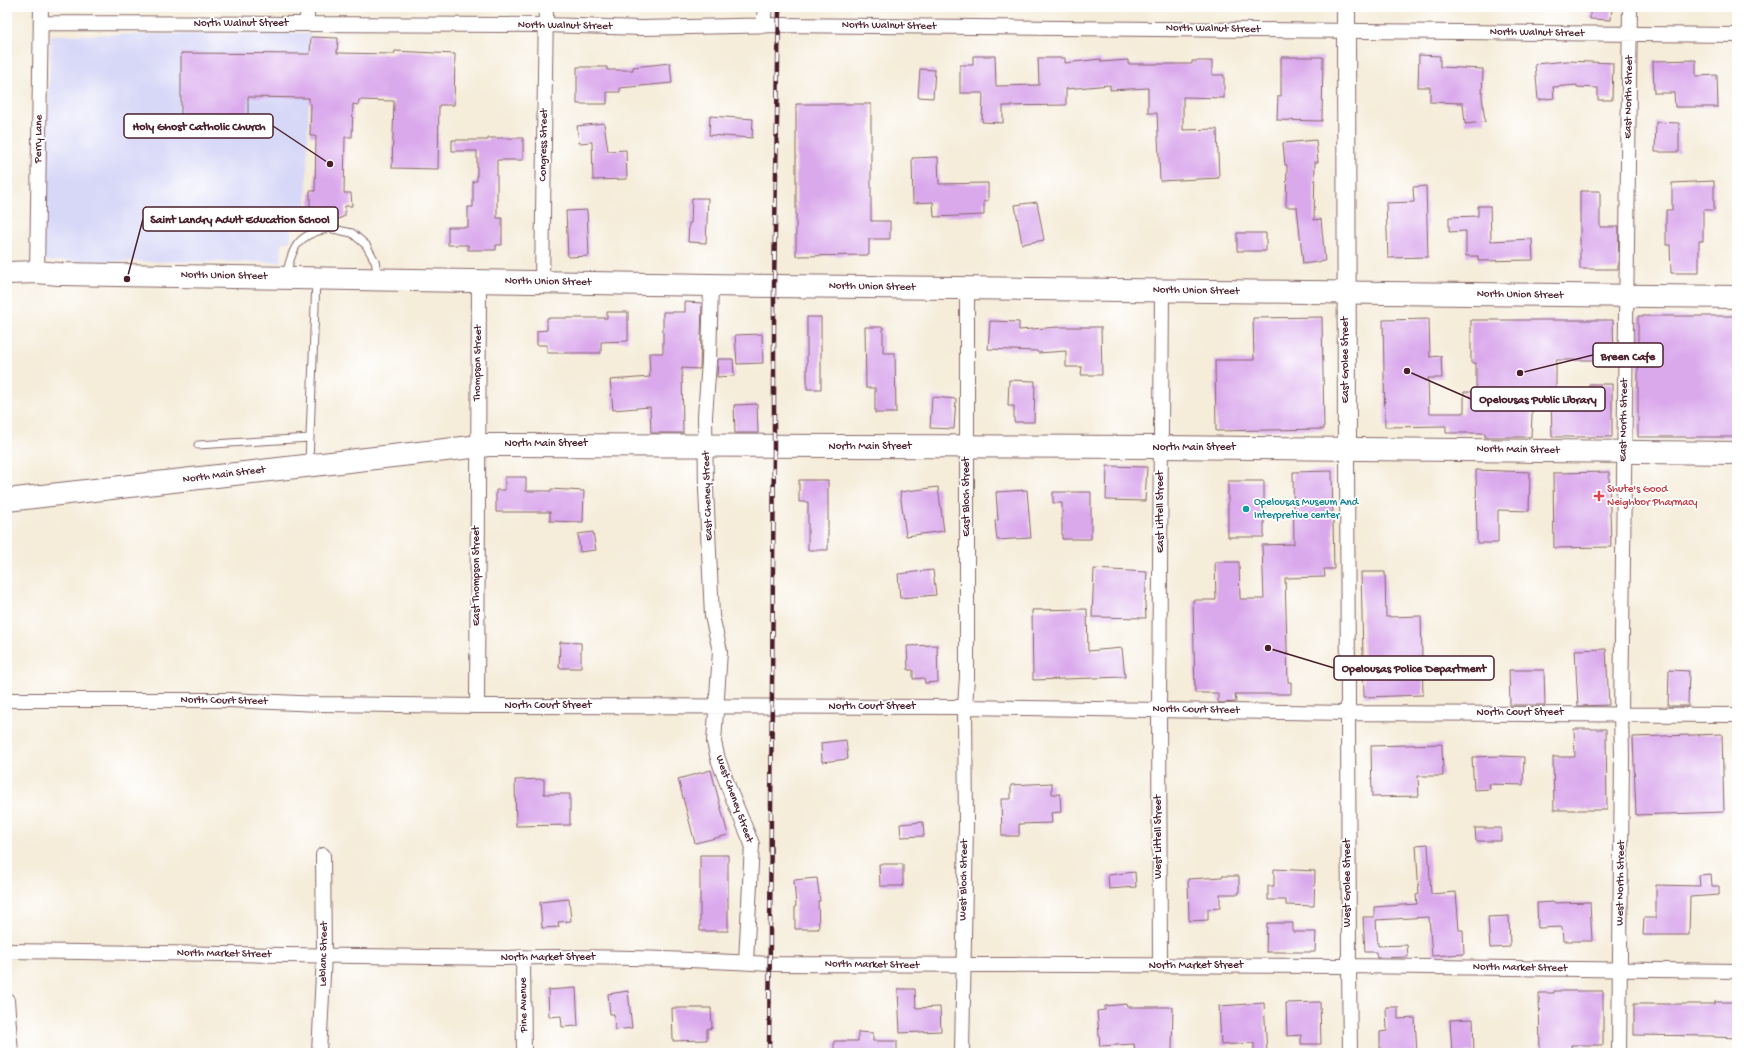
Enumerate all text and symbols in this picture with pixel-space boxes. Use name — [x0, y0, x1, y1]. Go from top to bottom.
street label: North Walnut Street — [194, 18, 290, 30]
street label: North Walnut Street — [518, 19, 614, 33]
street label: North Walnut Street — [842, 19, 938, 33]
street label: North Walnut Street — [1166, 22, 1262, 36]
street label: North Walnut Street — [1490, 26, 1586, 40]
street label: East North Street — [1622, 54, 1636, 139]
street label: Congress Street — [537, 107, 551, 181]
street label: Perry Lane — [33, 114, 45, 164]
callout: Holy Ghost Catholic Church — [124, 114, 273, 138]
text: Holy Ghost Catholic Church — [132, 121, 266, 135]
callout: Saint Landry Adult Education School — [143, 207, 338, 231]
text: Saint Landry Adult Education School — [150, 214, 330, 228]
street label: North Union Street — [181, 269, 269, 283]
street label: North Union Street — [505, 275, 593, 289]
street label: North Union Street — [829, 280, 917, 294]
street label: North Union Street — [1153, 284, 1241, 298]
street label: North Union Street — [1477, 288, 1565, 302]
street label: East Grolee Street — [1340, 315, 1352, 403]
street label: Thompson Street — [471, 323, 485, 402]
callout: Breen Cafe — [1593, 343, 1663, 367]
text: Breen Cafe — [1600, 351, 1656, 365]
street label: East North Street — [1617, 377, 1631, 462]
callout: Opelousas Public Library — [1471, 387, 1605, 411]
text: Opelousas Public Library — [1479, 394, 1597, 408]
street label: North Main Street — [504, 438, 589, 450]
street label: North Main Street — [828, 441, 913, 453]
street label: North Main Street — [1152, 442, 1237, 454]
street label: North Main Street — [1476, 443, 1561, 457]
street label: East Cheney Street — [700, 449, 716, 541]
street label: East Bloch Street — [961, 456, 973, 537]
street label: North Main Street — [182, 464, 267, 486]
street label: East Littell Street — [1155, 470, 1167, 553]
place label: Shute's Good Neighbor Pharmacy — [1607, 484, 1698, 509]
marker: Shute's Good Neighbor Pharmacy — [1594, 491, 1604, 501]
place label: Opelousas Museum And Interpretive center — [1254, 497, 1360, 522]
marker: Opelousas Museum And Interpretive center — [1241, 504, 1251, 514]
street label: East Thompson Street — [471, 524, 483, 626]
callout: Opelousas Police Department — [1334, 656, 1494, 680]
text: Opelousas Police Department — [1342, 663, 1487, 677]
street label: North Court Street — [180, 694, 269, 708]
street label: North Court Street — [505, 700, 593, 712]
street label: North Court Street — [829, 701, 917, 713]
street label: North Court Street — [1152, 703, 1241, 717]
street label: North Court Street — [1477, 707, 1565, 719]
street label: West Cheney Street — [713, 754, 756, 846]
street label: West Littell Street — [1153, 793, 1165, 879]
street label: West Grolee Street — [1342, 837, 1354, 927]
street label: West Bloch Street — [957, 838, 971, 921]
street label: West North Street — [1614, 839, 1628, 926]
street label: Leblanc Street — [317, 920, 331, 987]
street label: North Market Street — [177, 947, 273, 961]
street label: North Market Street — [501, 952, 597, 964]
street label: North Market Street — [825, 958, 921, 972]
street label: North Market Street — [1149, 960, 1245, 972]
street label: North Market Street — [1473, 961, 1569, 975]
street label: Pine Avenue — [518, 977, 530, 1034]

